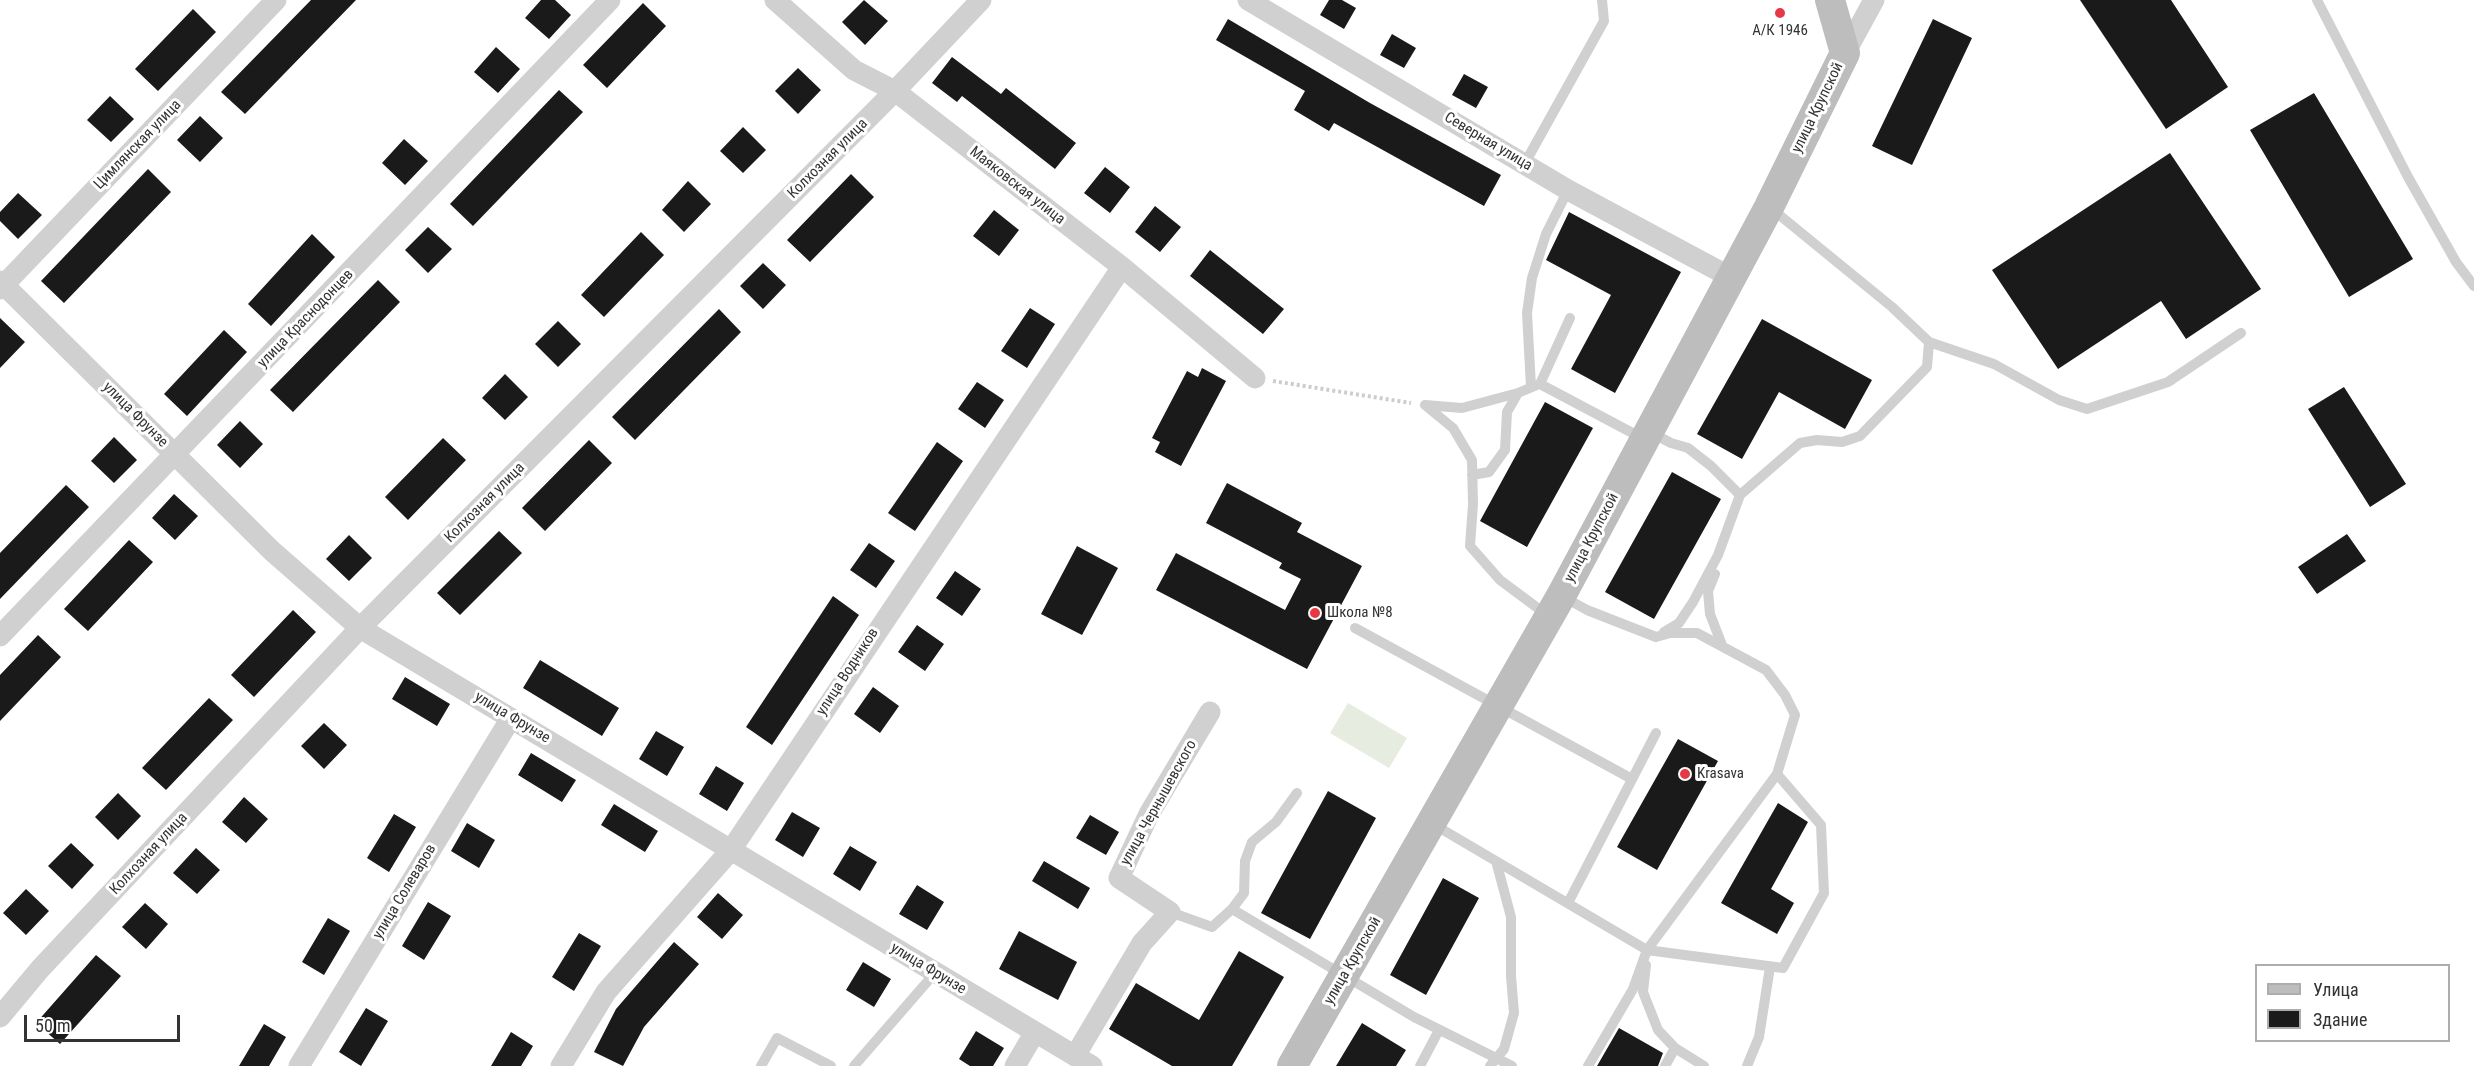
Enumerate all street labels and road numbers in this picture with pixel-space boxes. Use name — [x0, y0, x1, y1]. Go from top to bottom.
street label: улица Крупской — [1788, 60, 1848, 156]
street label: Цимлянская улица — [91, 96, 185, 194]
street label: Северная улица — [1441, 109, 1535, 175]
street label: Колхозная улица — [784, 115, 872, 203]
street label: Маяковская улица — [966, 143, 1068, 229]
street label: улица Краснодонцев — [254, 266, 358, 372]
street label: улица Фрунзе — [99, 379, 171, 451]
street label: Колхозная улица — [441, 459, 529, 547]
street label: улица Крупской — [1561, 490, 1623, 586]
street label: улица Водников — [813, 625, 883, 719]
street label: улица Фрунзе — [471, 688, 553, 748]
street label: улица Чернышевского — [1117, 737, 1201, 869]
street label: Колхозная улица — [106, 809, 192, 899]
street label: улица Солеваров — [370, 841, 440, 943]
street label: улица Крупской — [1321, 914, 1385, 1008]
street label: улица Фрунзе — [887, 939, 969, 999]

